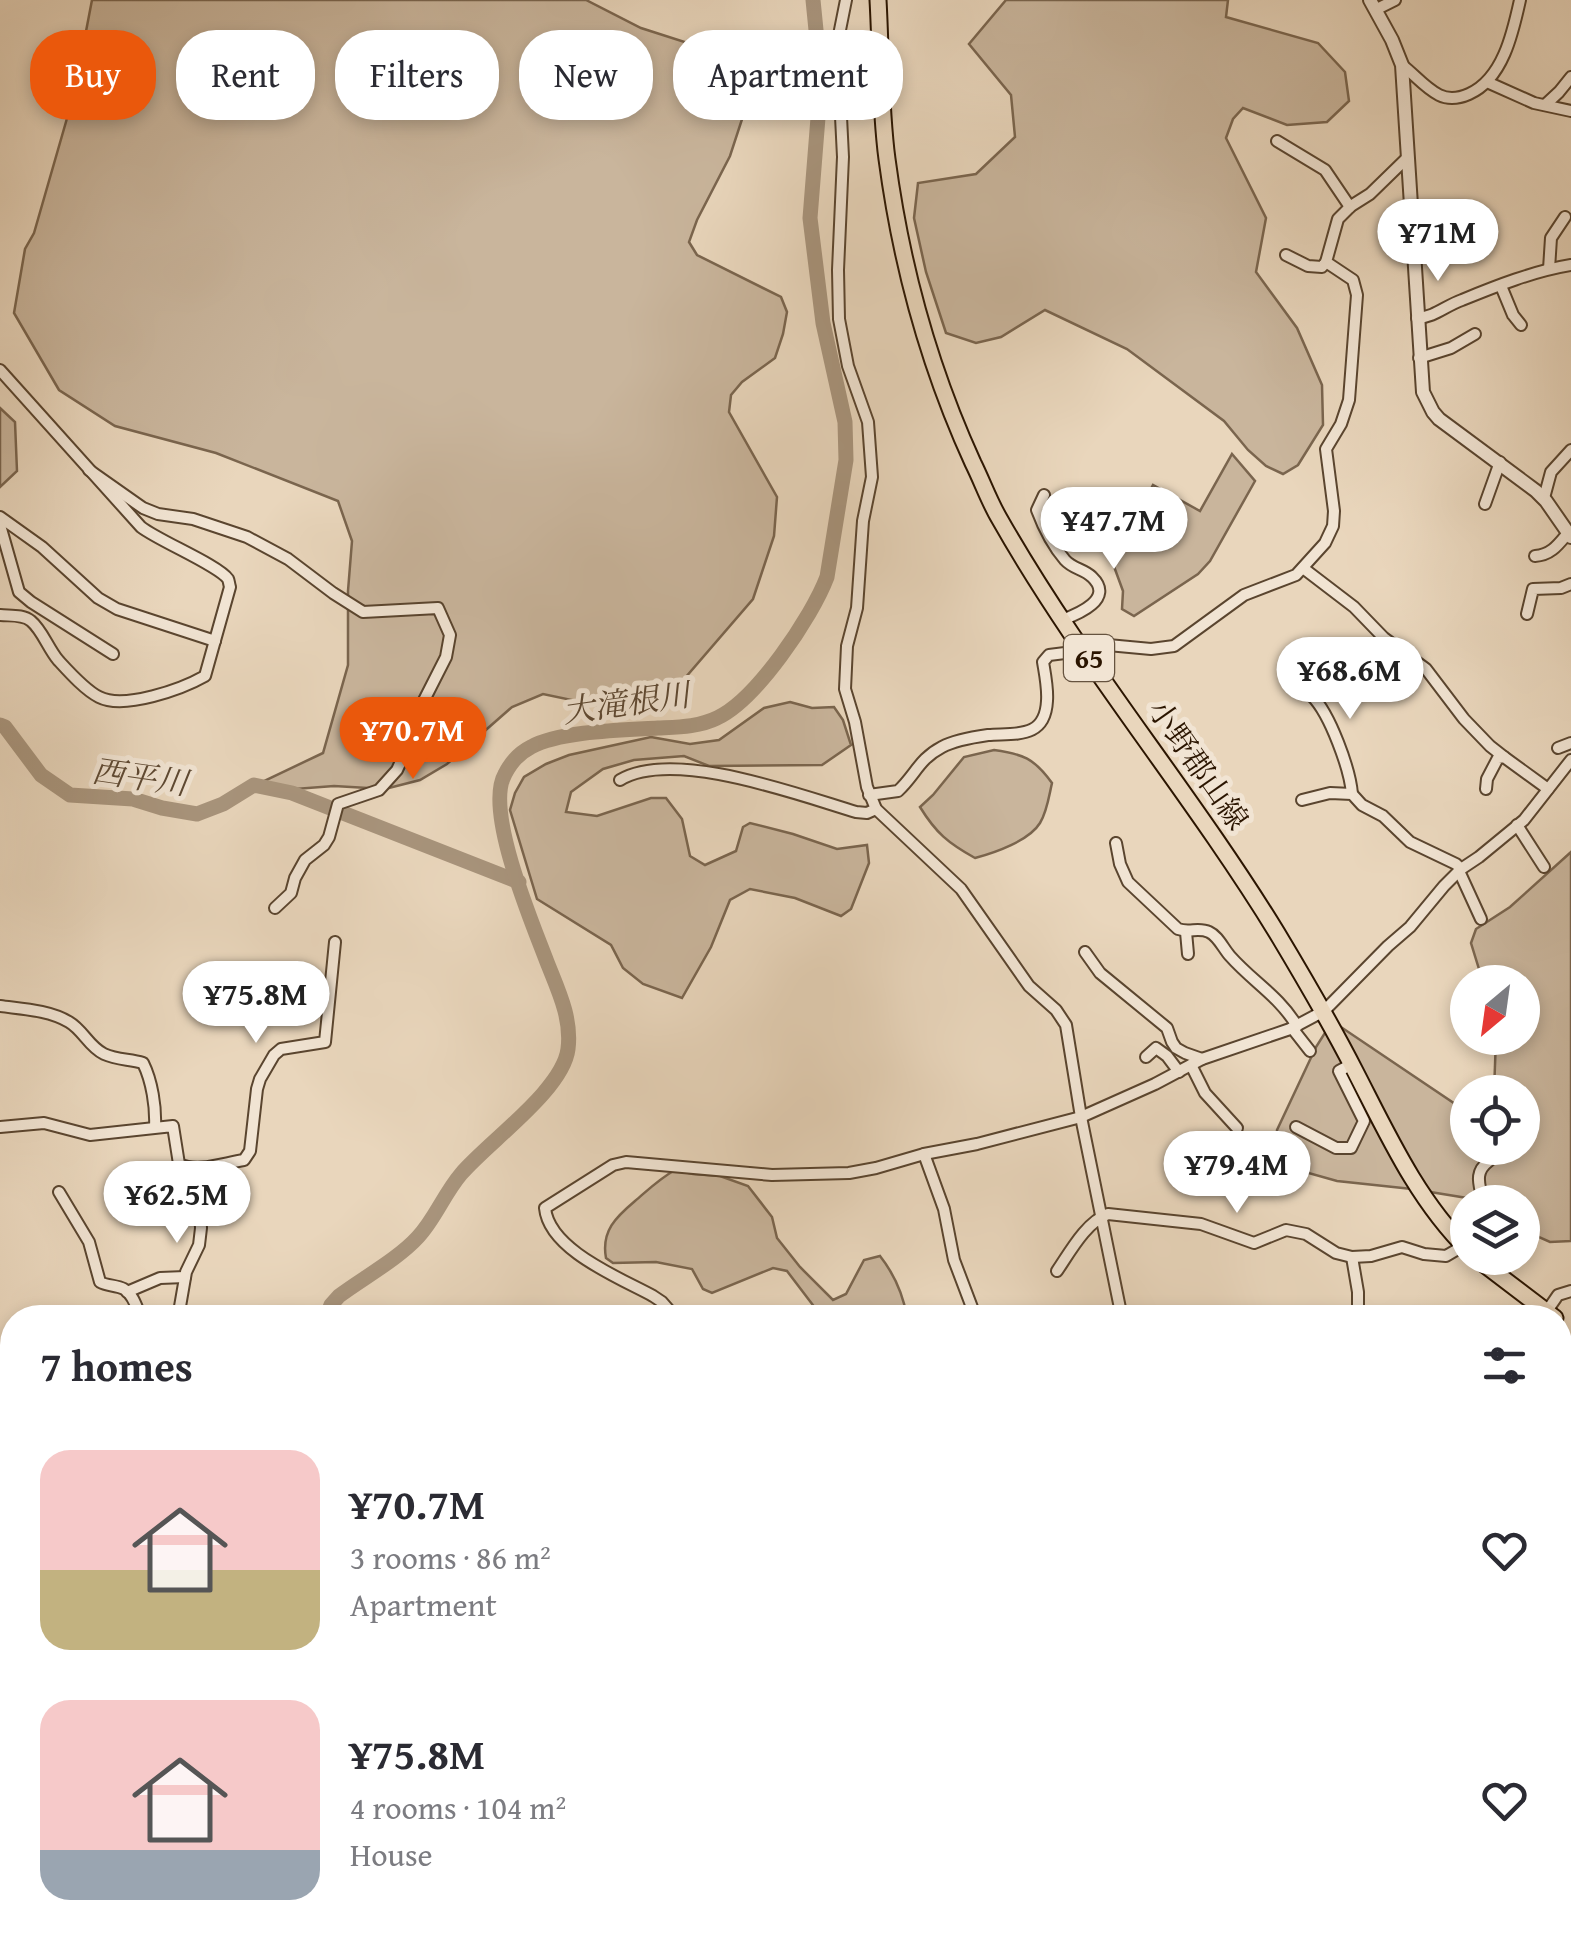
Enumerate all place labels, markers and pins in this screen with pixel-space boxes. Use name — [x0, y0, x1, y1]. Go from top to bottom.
pin: ¥71M — [1379, 199, 1497, 284]
pin: ¥47.7M — [1033, 487, 1195, 572]
pin: ¥68.6M — [1269, 637, 1431, 722]
pin: ¥70.7M — [332, 697, 494, 782]
pin: ¥75.8M — [175, 961, 337, 1046]
pin: ¥79.4M — [1156, 1131, 1318, 1216]
pin: ¥62.5M — [96, 1161, 258, 1246]

